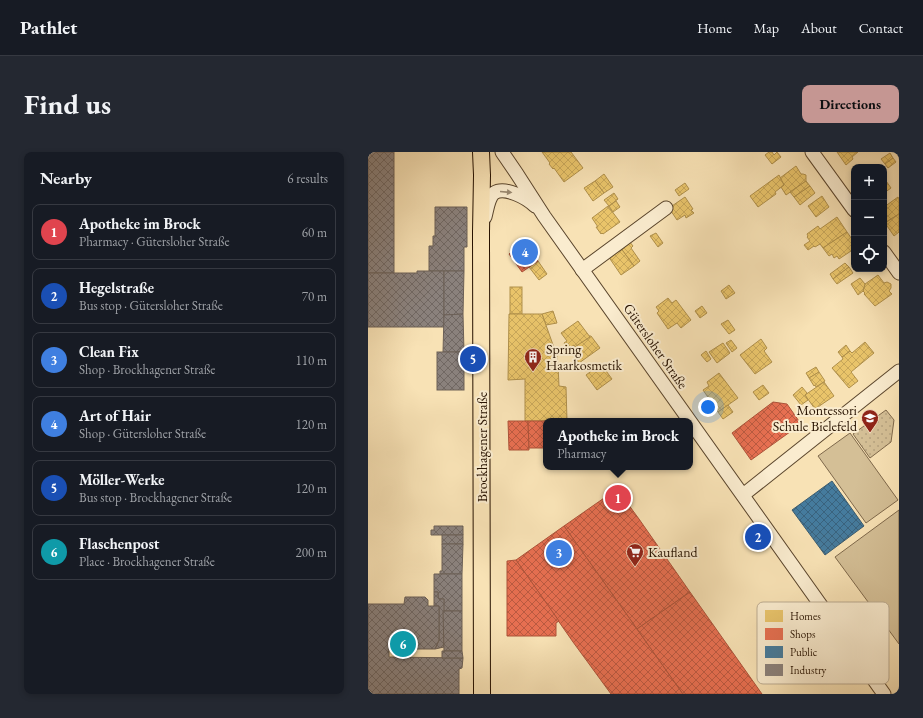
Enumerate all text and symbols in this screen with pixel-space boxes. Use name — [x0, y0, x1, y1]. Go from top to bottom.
text: Pathlet — [20, 15, 77, 40]
text: Home — [697, 19, 732, 37]
text: Map — [754, 19, 779, 37]
text: About — [801, 19, 837, 37]
text: Contact — [859, 19, 903, 37]
button: Directions — [802, 85, 899, 123]
text: Find us — [24, 86, 111, 122]
map controls — [851, 164, 887, 272]
button: + — [851, 164, 887, 200]
text: Nearby — [40, 167, 92, 189]
text: 6 results — [287, 170, 328, 187]
one-way arrow — [500, 189, 512, 196]
button: − — [851, 200, 887, 236]
text: Apotheke im Brock — [79, 214, 201, 233]
text: 1 — [51, 224, 57, 241]
text: 60 m — [302, 224, 327, 241]
text: Pharmacy · Gütersloher Straße — [79, 233, 230, 250]
button: locate — [851, 236, 887, 272]
pin: 4 — [512, 237, 538, 267]
text: Hegelstraße — [79, 278, 154, 297]
text: 2 — [51, 288, 57, 305]
text: 70 m — [302, 288, 327, 305]
text: Bus stop · Gütersloher Straße — [79, 297, 223, 314]
street label: Gütersloher Straße — [620, 300, 693, 393]
place label: Spring Haarkosmetik — [546, 340, 622, 374]
text: Clean Fix — [79, 342, 139, 361]
pin: 5 — [460, 344, 486, 374]
building icon: Spring Haarkosmetik — [523, 347, 543, 372]
text: 3 — [51, 352, 57, 369]
text: 110 m — [296, 352, 327, 369]
text: Shop · Brockhagener Straße — [79, 361, 215, 378]
street label: Brockhagener Straße — [473, 391, 491, 502]
your location — [698, 397, 718, 417]
place label: Montessori Schule Bielefeld — [773, 401, 858, 435]
text: Art of Hair — [79, 406, 151, 425]
school or university icon: Montessori Schule Bielefeld — [860, 408, 880, 433]
text: 4 — [51, 416, 57, 433]
text: 120 m — [296, 416, 327, 433]
popup — [543, 418, 693, 470]
text: Shop · Gütersloher Straße — [79, 425, 206, 442]
text: Apotheke im Brock — [557, 426, 679, 445]
text: Pharmacy — [557, 445, 607, 462]
text: Möller-Werke — [79, 470, 165, 489]
text: 5 — [51, 480, 57, 497]
text: 120 m — [296, 480, 327, 497]
pin: 1 — [605, 483, 631, 513]
text: Bus stop · Brockhagener Straße — [79, 489, 232, 506]
pin: 2 — [745, 522, 771, 552]
text: Flaschenpost — [79, 534, 159, 553]
pin: 3 — [546, 538, 572, 568]
supermarket icon: Kaufland — [625, 542, 645, 567]
place label: Kaufland — [648, 543, 699, 561]
text: 6 — [51, 544, 57, 561]
text: 200 m — [296, 544, 327, 561]
text: Place · Brockhagener Straße — [79, 553, 215, 570]
legend — [757, 602, 889, 684]
text: Homes — [790, 609, 821, 623]
text: Shops — [790, 627, 816, 641]
pin: 6 — [390, 629, 416, 659]
text: Public — [790, 645, 818, 659]
text: Industry — [790, 663, 827, 677]

